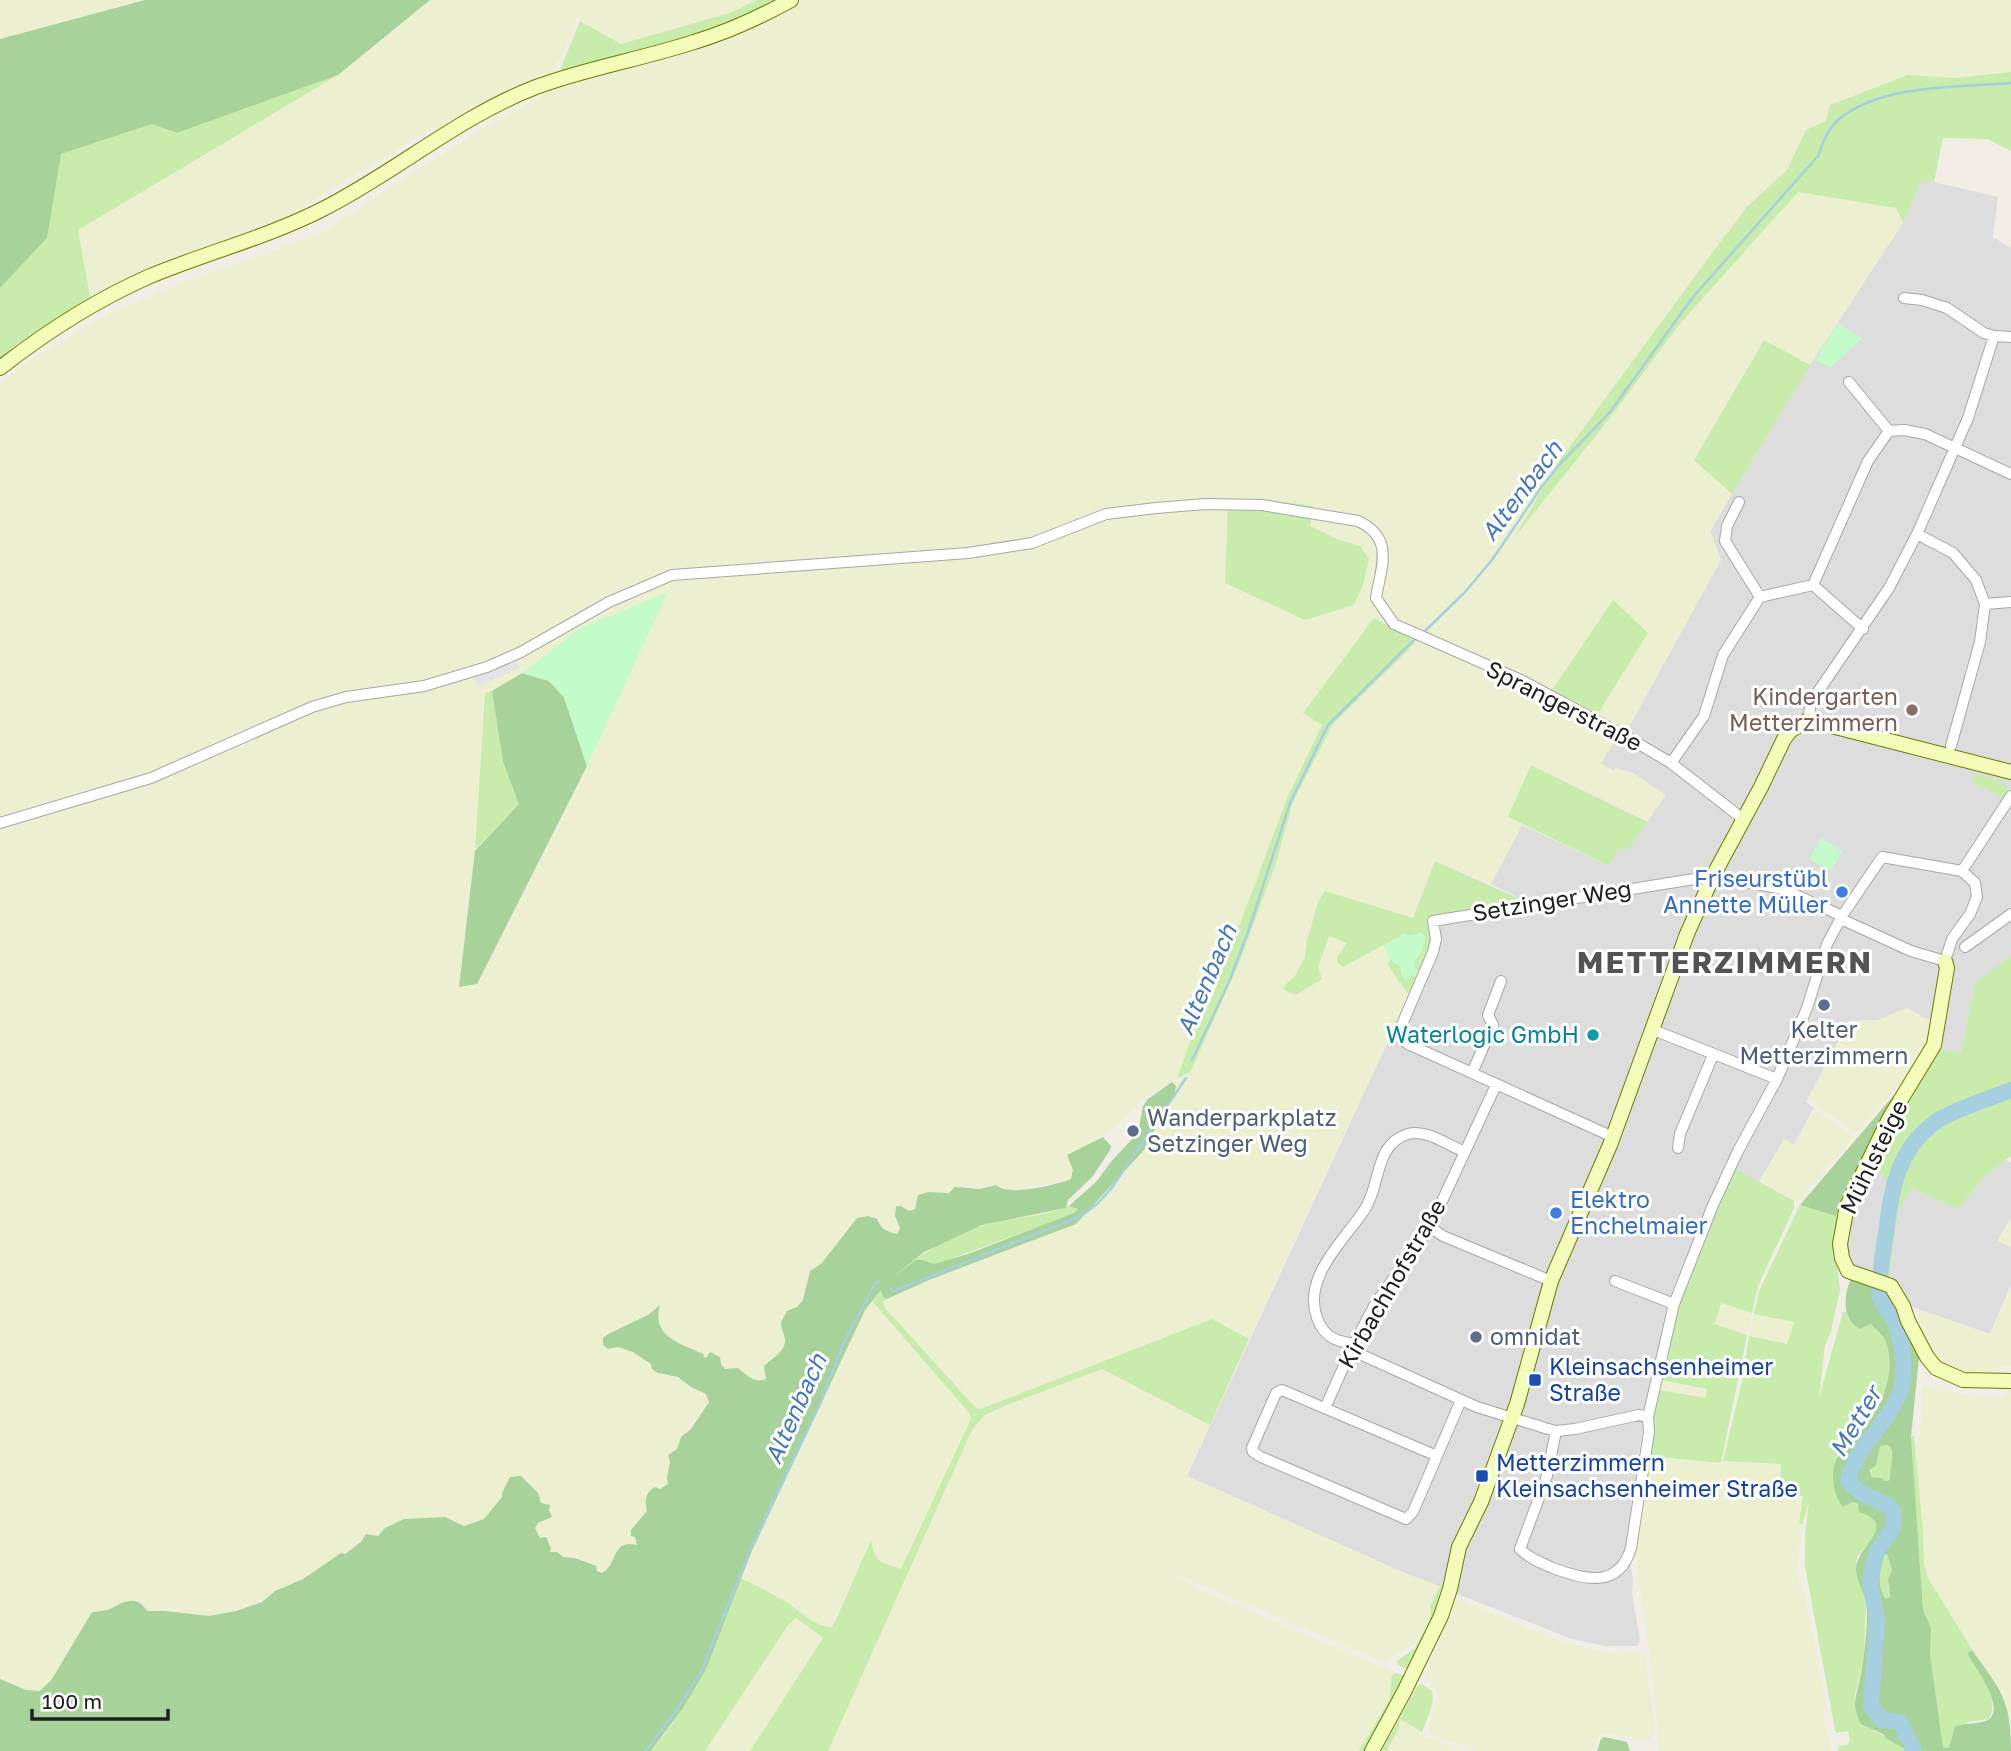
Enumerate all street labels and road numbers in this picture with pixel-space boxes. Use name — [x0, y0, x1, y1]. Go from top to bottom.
street label: Sprangerstraße — [1482, 654, 1647, 756]
street label: Setzinger Weg — [1470, 874, 1633, 926]
street label: Mühlsteige — [1833, 1095, 1913, 1218]
street label: Kirbachhofstraße — [1331, 1194, 1451, 1373]

